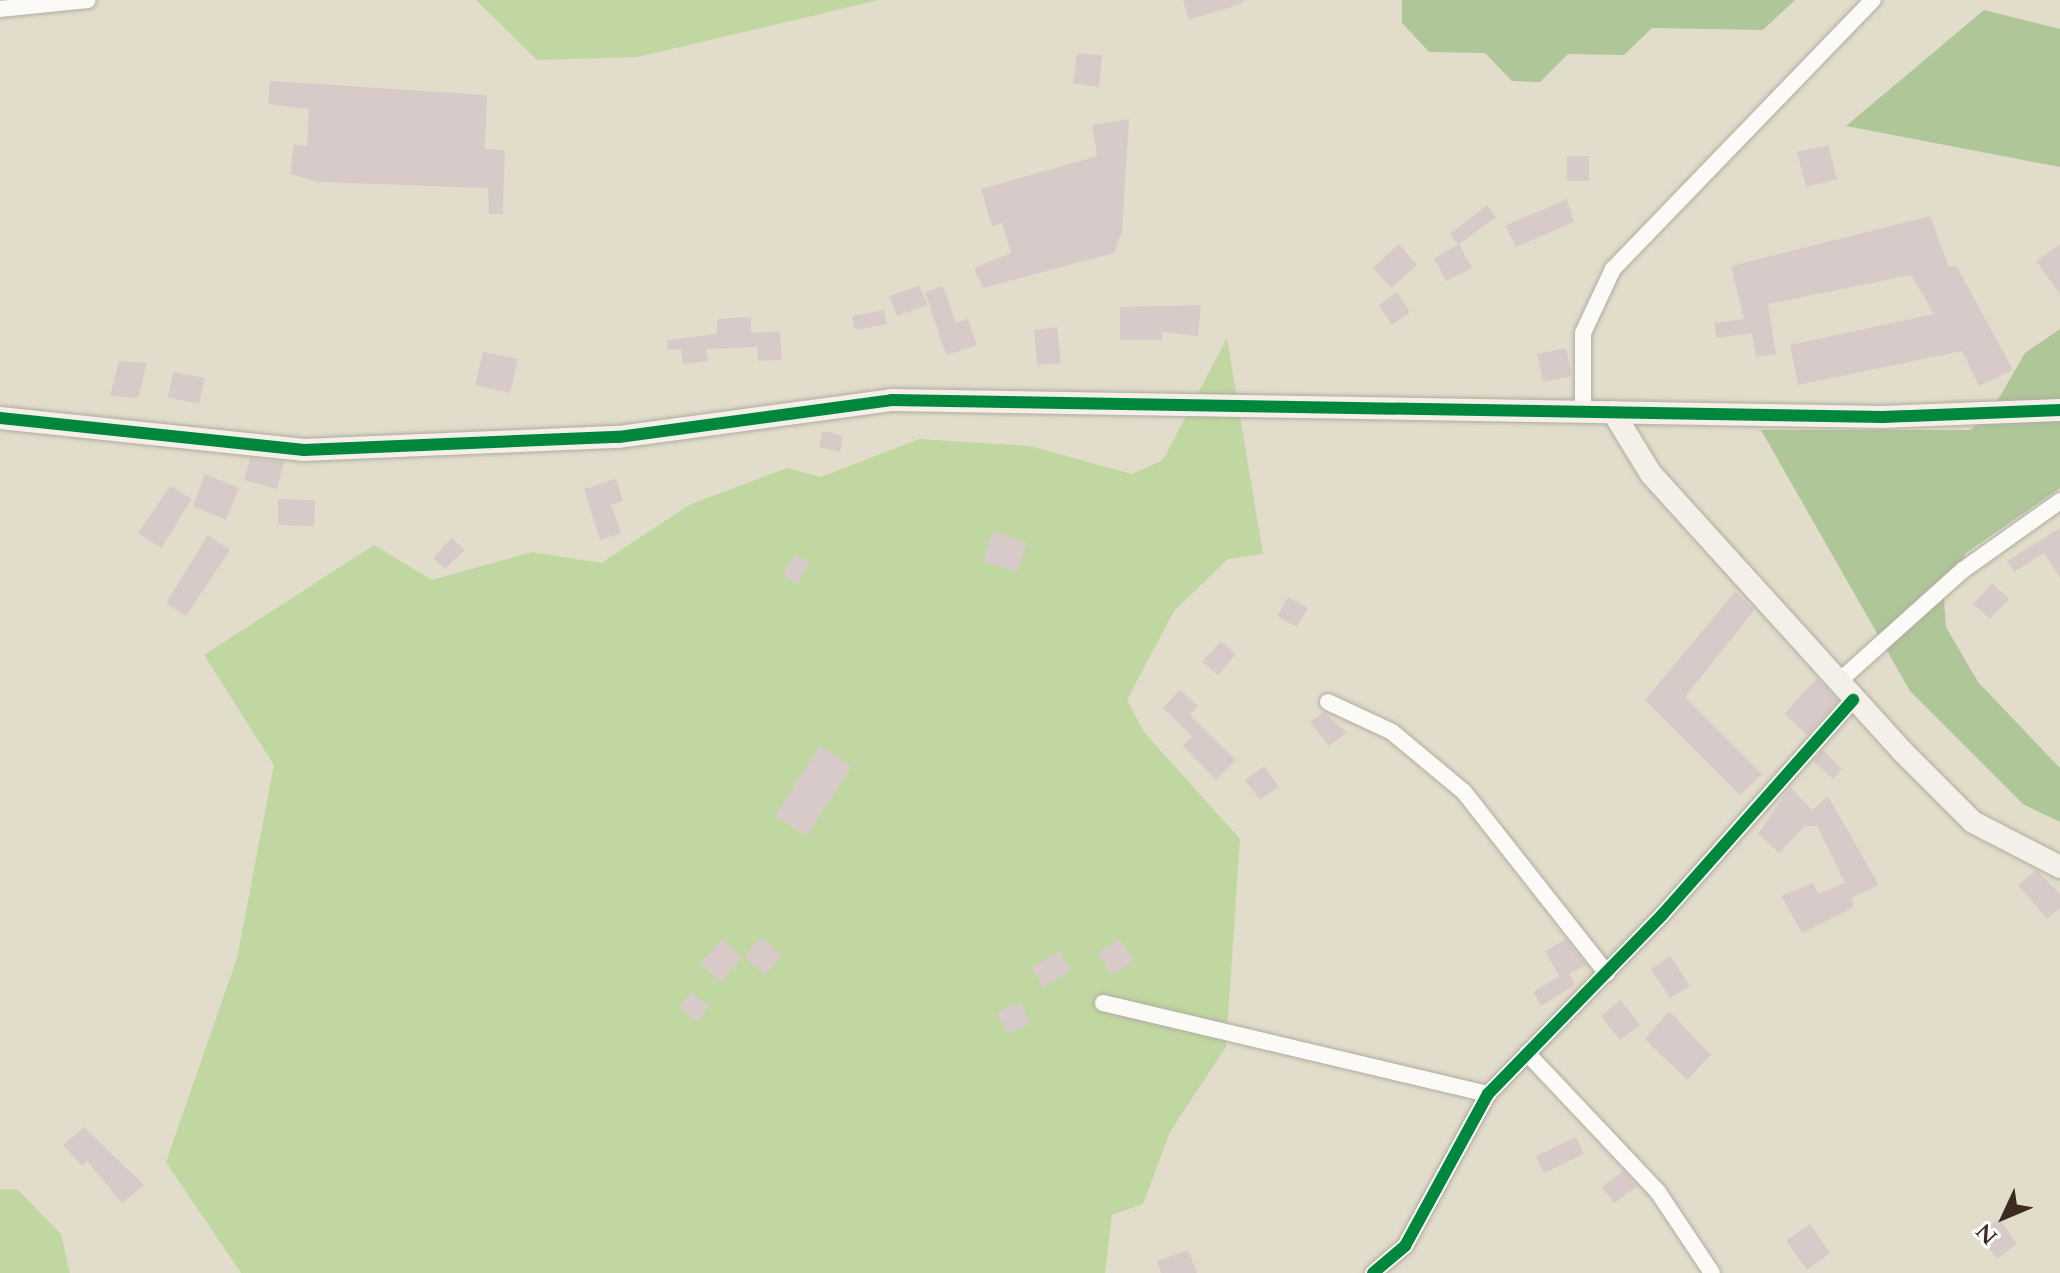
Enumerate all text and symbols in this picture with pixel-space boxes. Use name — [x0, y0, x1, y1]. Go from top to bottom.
north arrow — [1964, 1177, 2044, 1257]
text: N — [1969, 1216, 2004, 1251]

